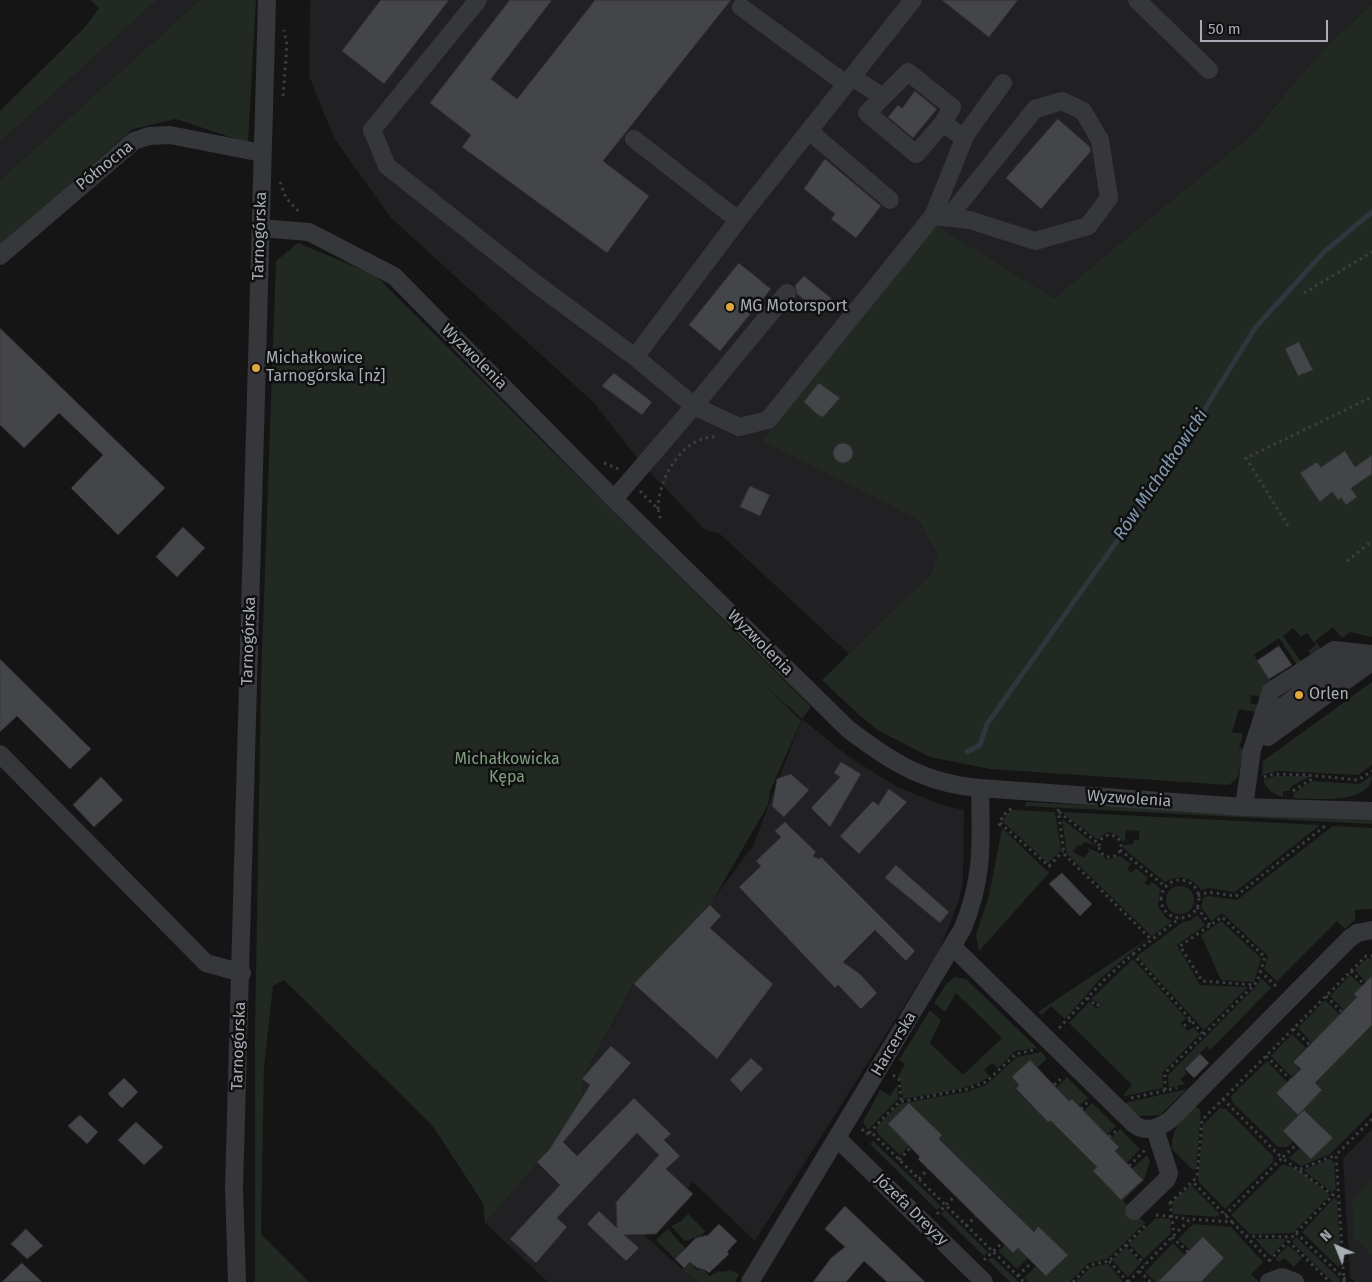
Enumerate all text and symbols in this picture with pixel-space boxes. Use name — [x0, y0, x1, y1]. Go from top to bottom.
scale bar — [1202, 10, 1330, 42]
text: 50 m — [1208, 20, 1241, 38]
street label: Północna — [73, 137, 137, 195]
street label: Tarnogórska — [249, 191, 271, 281]
place label: MG Motorsport — [740, 297, 848, 317]
marker: MG Motorsport — [724, 301, 736, 313]
street label: Wyzwolenia — [437, 320, 511, 394]
place label: Michałkowice Tarnogórska [nż] — [266, 349, 385, 387]
marker: Michałkowice Tarnogórska [nż] — [250, 362, 262, 374]
water label: Rów Michałkowicki — [1109, 405, 1213, 545]
street label: Tarnogórska — [238, 596, 260, 686]
street label: Wyzwolenia — [723, 606, 797, 680]
place label: Orlen — [1309, 685, 1349, 705]
marker: Orlen — [1293, 689, 1305, 701]
park label: Michałkowicka Kępa — [454, 750, 560, 788]
street label: Wyzwolenia — [1086, 786, 1172, 812]
street label: Tarnogórska — [228, 1001, 250, 1091]
street label: Harcerska — [867, 1008, 921, 1080]
street label: Józefa Dreyzy — [870, 1170, 952, 1250]
north arrow — [1312, 1222, 1362, 1272]
text: N — [1317, 1227, 1335, 1245]

